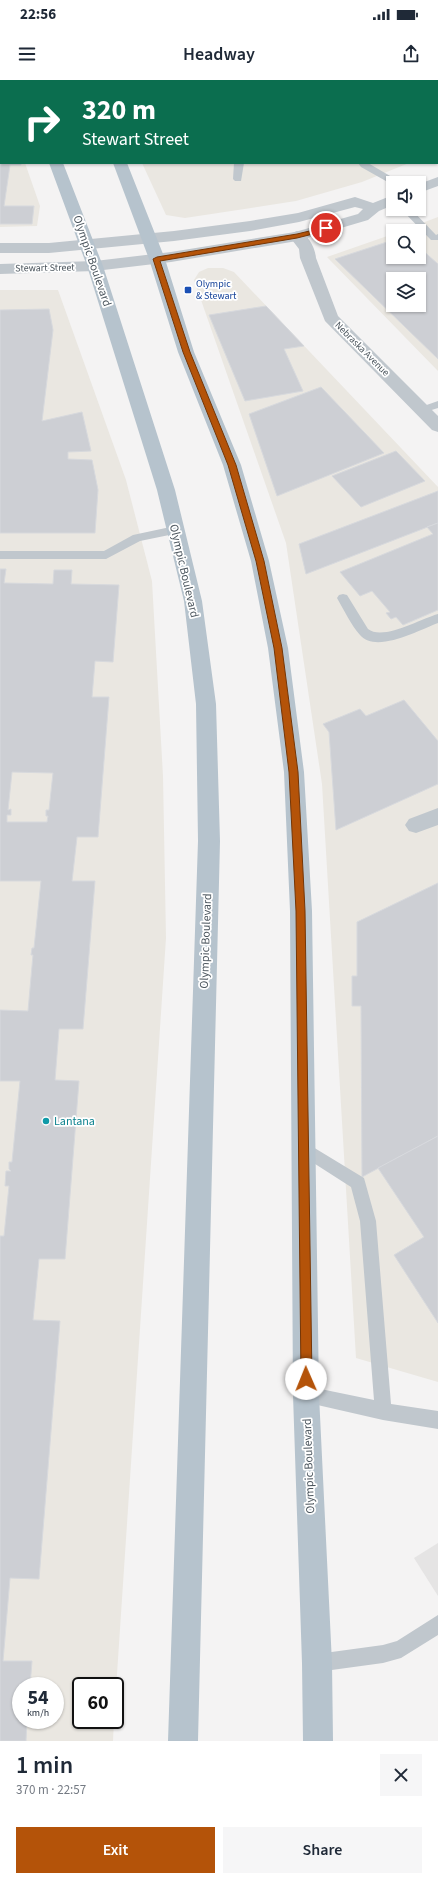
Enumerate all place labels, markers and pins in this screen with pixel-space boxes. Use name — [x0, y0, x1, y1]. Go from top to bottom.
pin — [309, 211, 343, 245]
place label: Olympic & Stewart — [196, 277, 237, 303]
marker: Olympic & Stewart — [183, 285, 193, 295]
place label: Lantana — [54, 1113, 95, 1130]
marker: Lantana — [41, 1116, 51, 1126]

